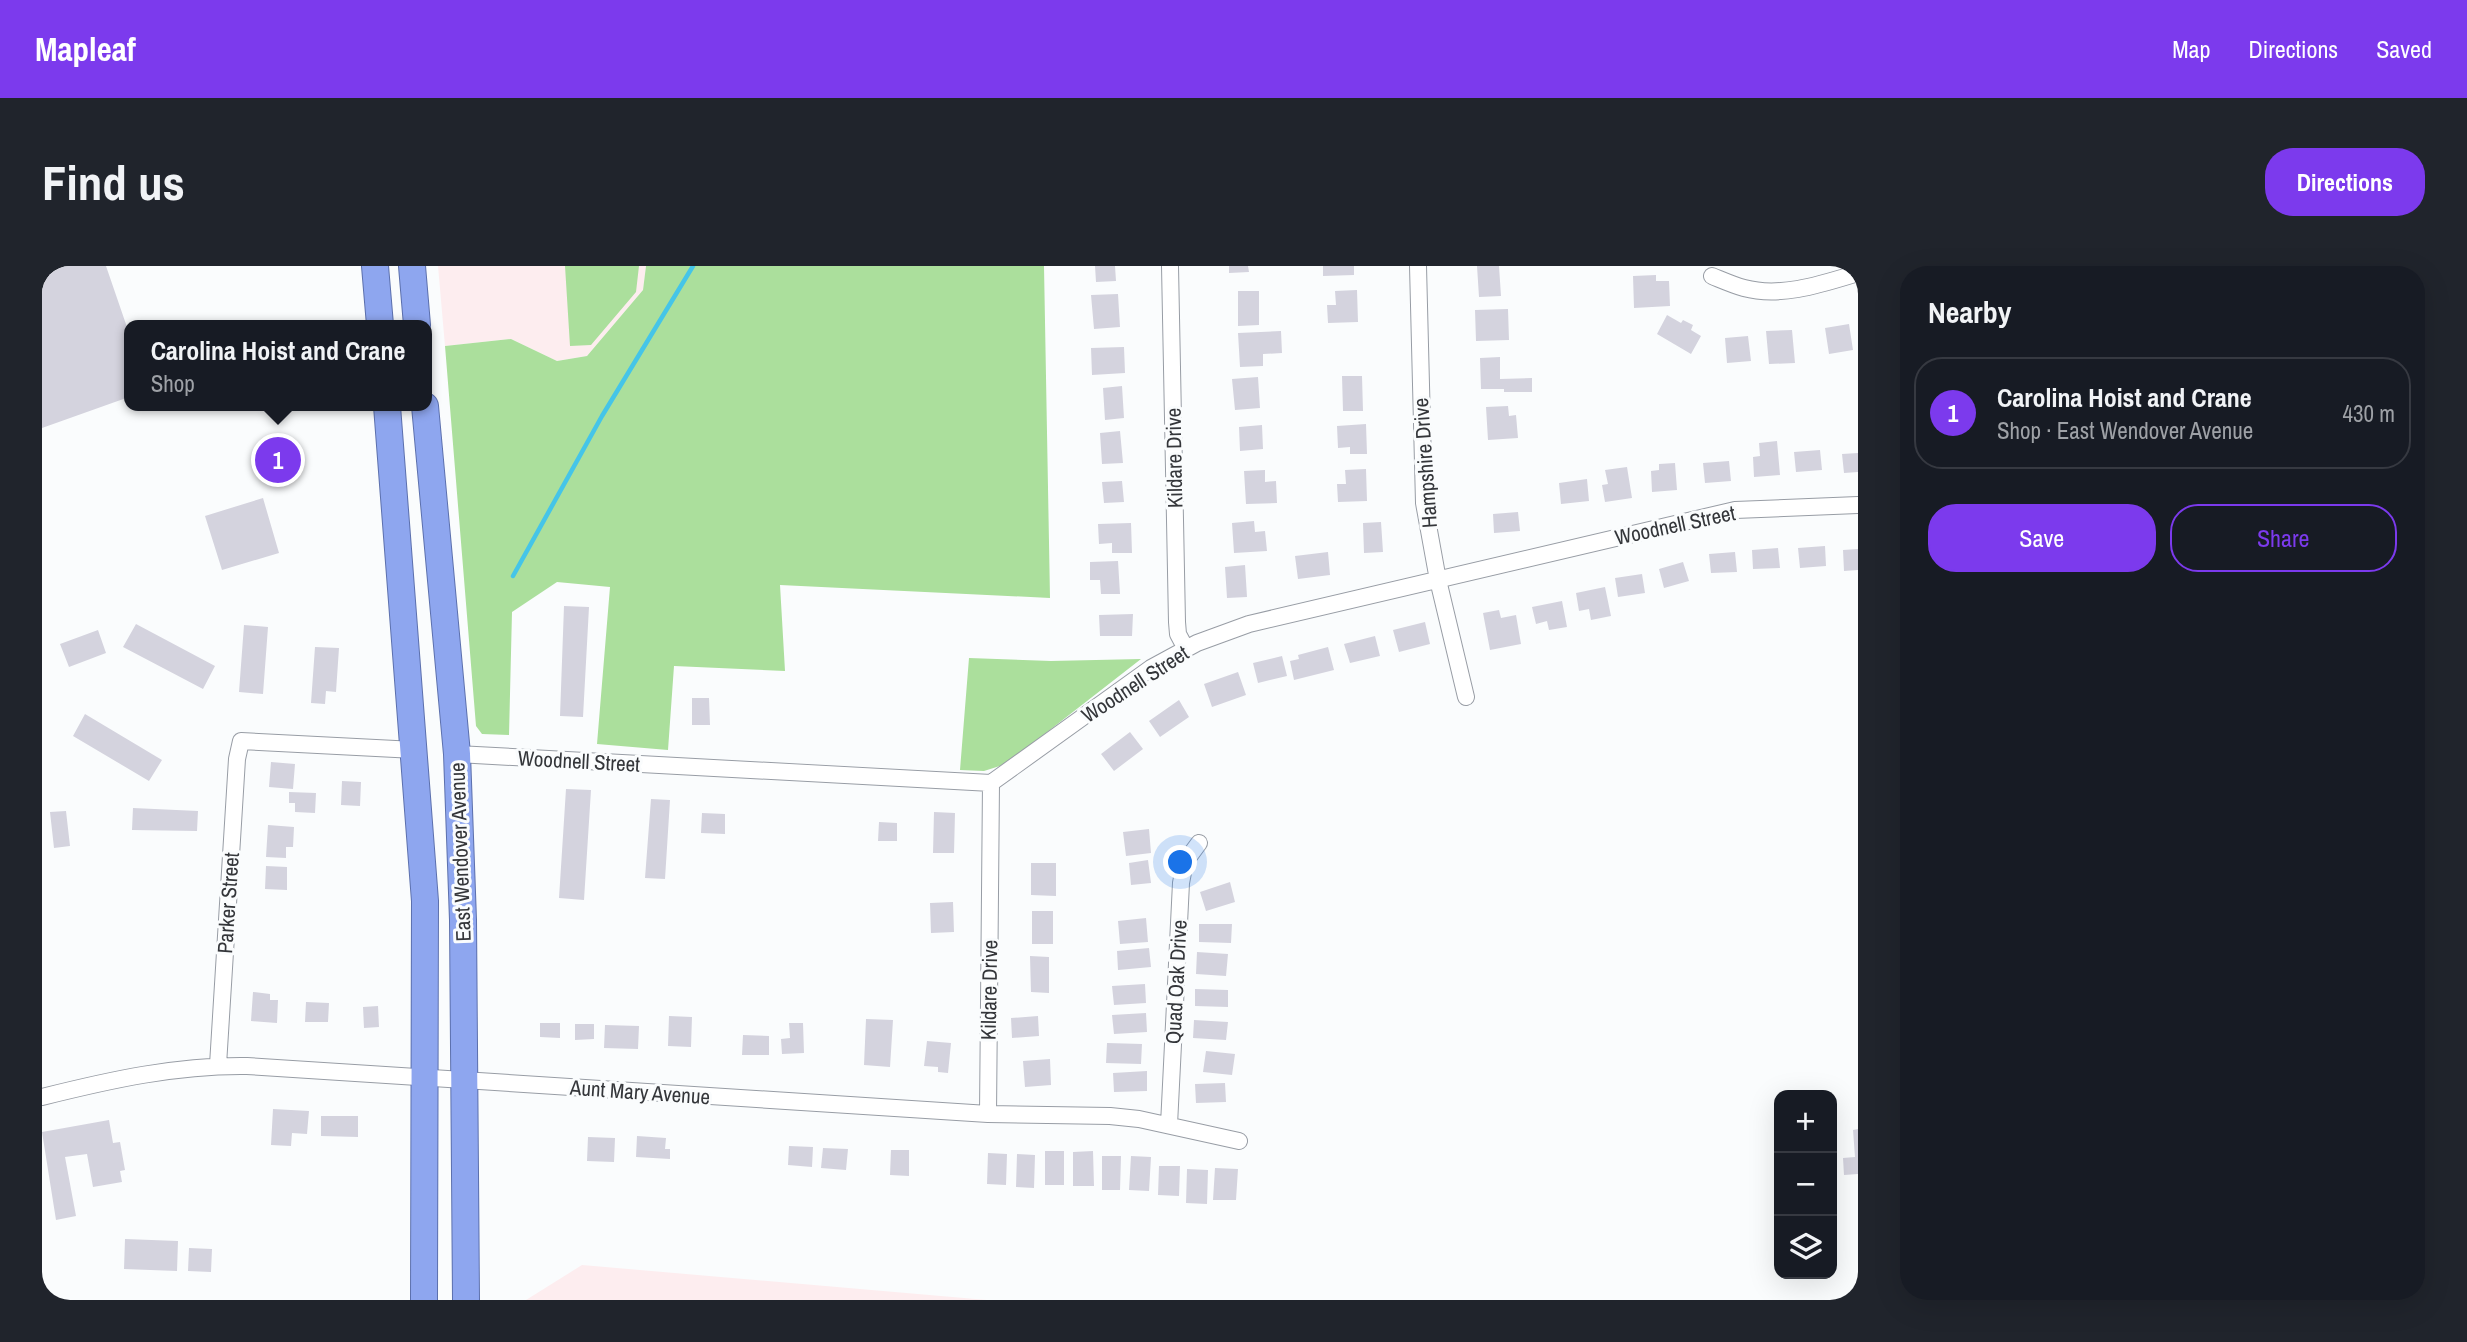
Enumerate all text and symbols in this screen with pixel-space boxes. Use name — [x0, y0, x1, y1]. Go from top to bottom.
text: Mapleaf — [35, 27, 136, 71]
text: Map — [2172, 33, 2210, 65]
text: Directions — [2248, 33, 2338, 65]
text: Saved — [2376, 33, 2432, 65]
button: Directions — [2265, 148, 2425, 216]
text: Find us — [42, 149, 185, 215]
text: Nearby — [1928, 292, 2011, 332]
popup — [124, 320, 432, 411]
text: Carolina Hoist and Crane — [151, 333, 405, 368]
text: Shop — [151, 368, 195, 399]
text: Carolina Hoist and Crane — [1997, 380, 2252, 415]
street label: Hampshire Drive — [1406, 397, 1444, 529]
text: 1 — [1948, 398, 1958, 429]
text: 430 m — [2343, 398, 2395, 429]
street label: Kildare Drive — [1159, 408, 1189, 508]
text: Shop · East Wendover Avenue — [1997, 415, 2253, 446]
pin: 1 — [255, 434, 301, 486]
street label: Woodnell Street — [1612, 498, 1738, 552]
button: Save — [1928, 504, 2156, 572]
button: Share — [2170, 504, 2397, 572]
street label: Woodnell Street — [1076, 638, 1194, 729]
street label: Woodnell Street — [517, 743, 641, 779]
street label: East Wendover Avenue — [442, 762, 478, 942]
your location — [1163, 845, 1197, 879]
street label: Parker Street — [210, 851, 246, 955]
street label: Quad Oak Drive — [1158, 919, 1194, 1045]
street label: Kildare Drive — [974, 940, 1004, 1040]
street label: Aunt Mary Avenue — [568, 1073, 711, 1111]
map controls — [1774, 1090, 1837, 1279]
button: + — [1774, 1090, 1837, 1153]
button: − — [1774, 1153, 1837, 1216]
button: layers — [1774, 1216, 1837, 1279]

